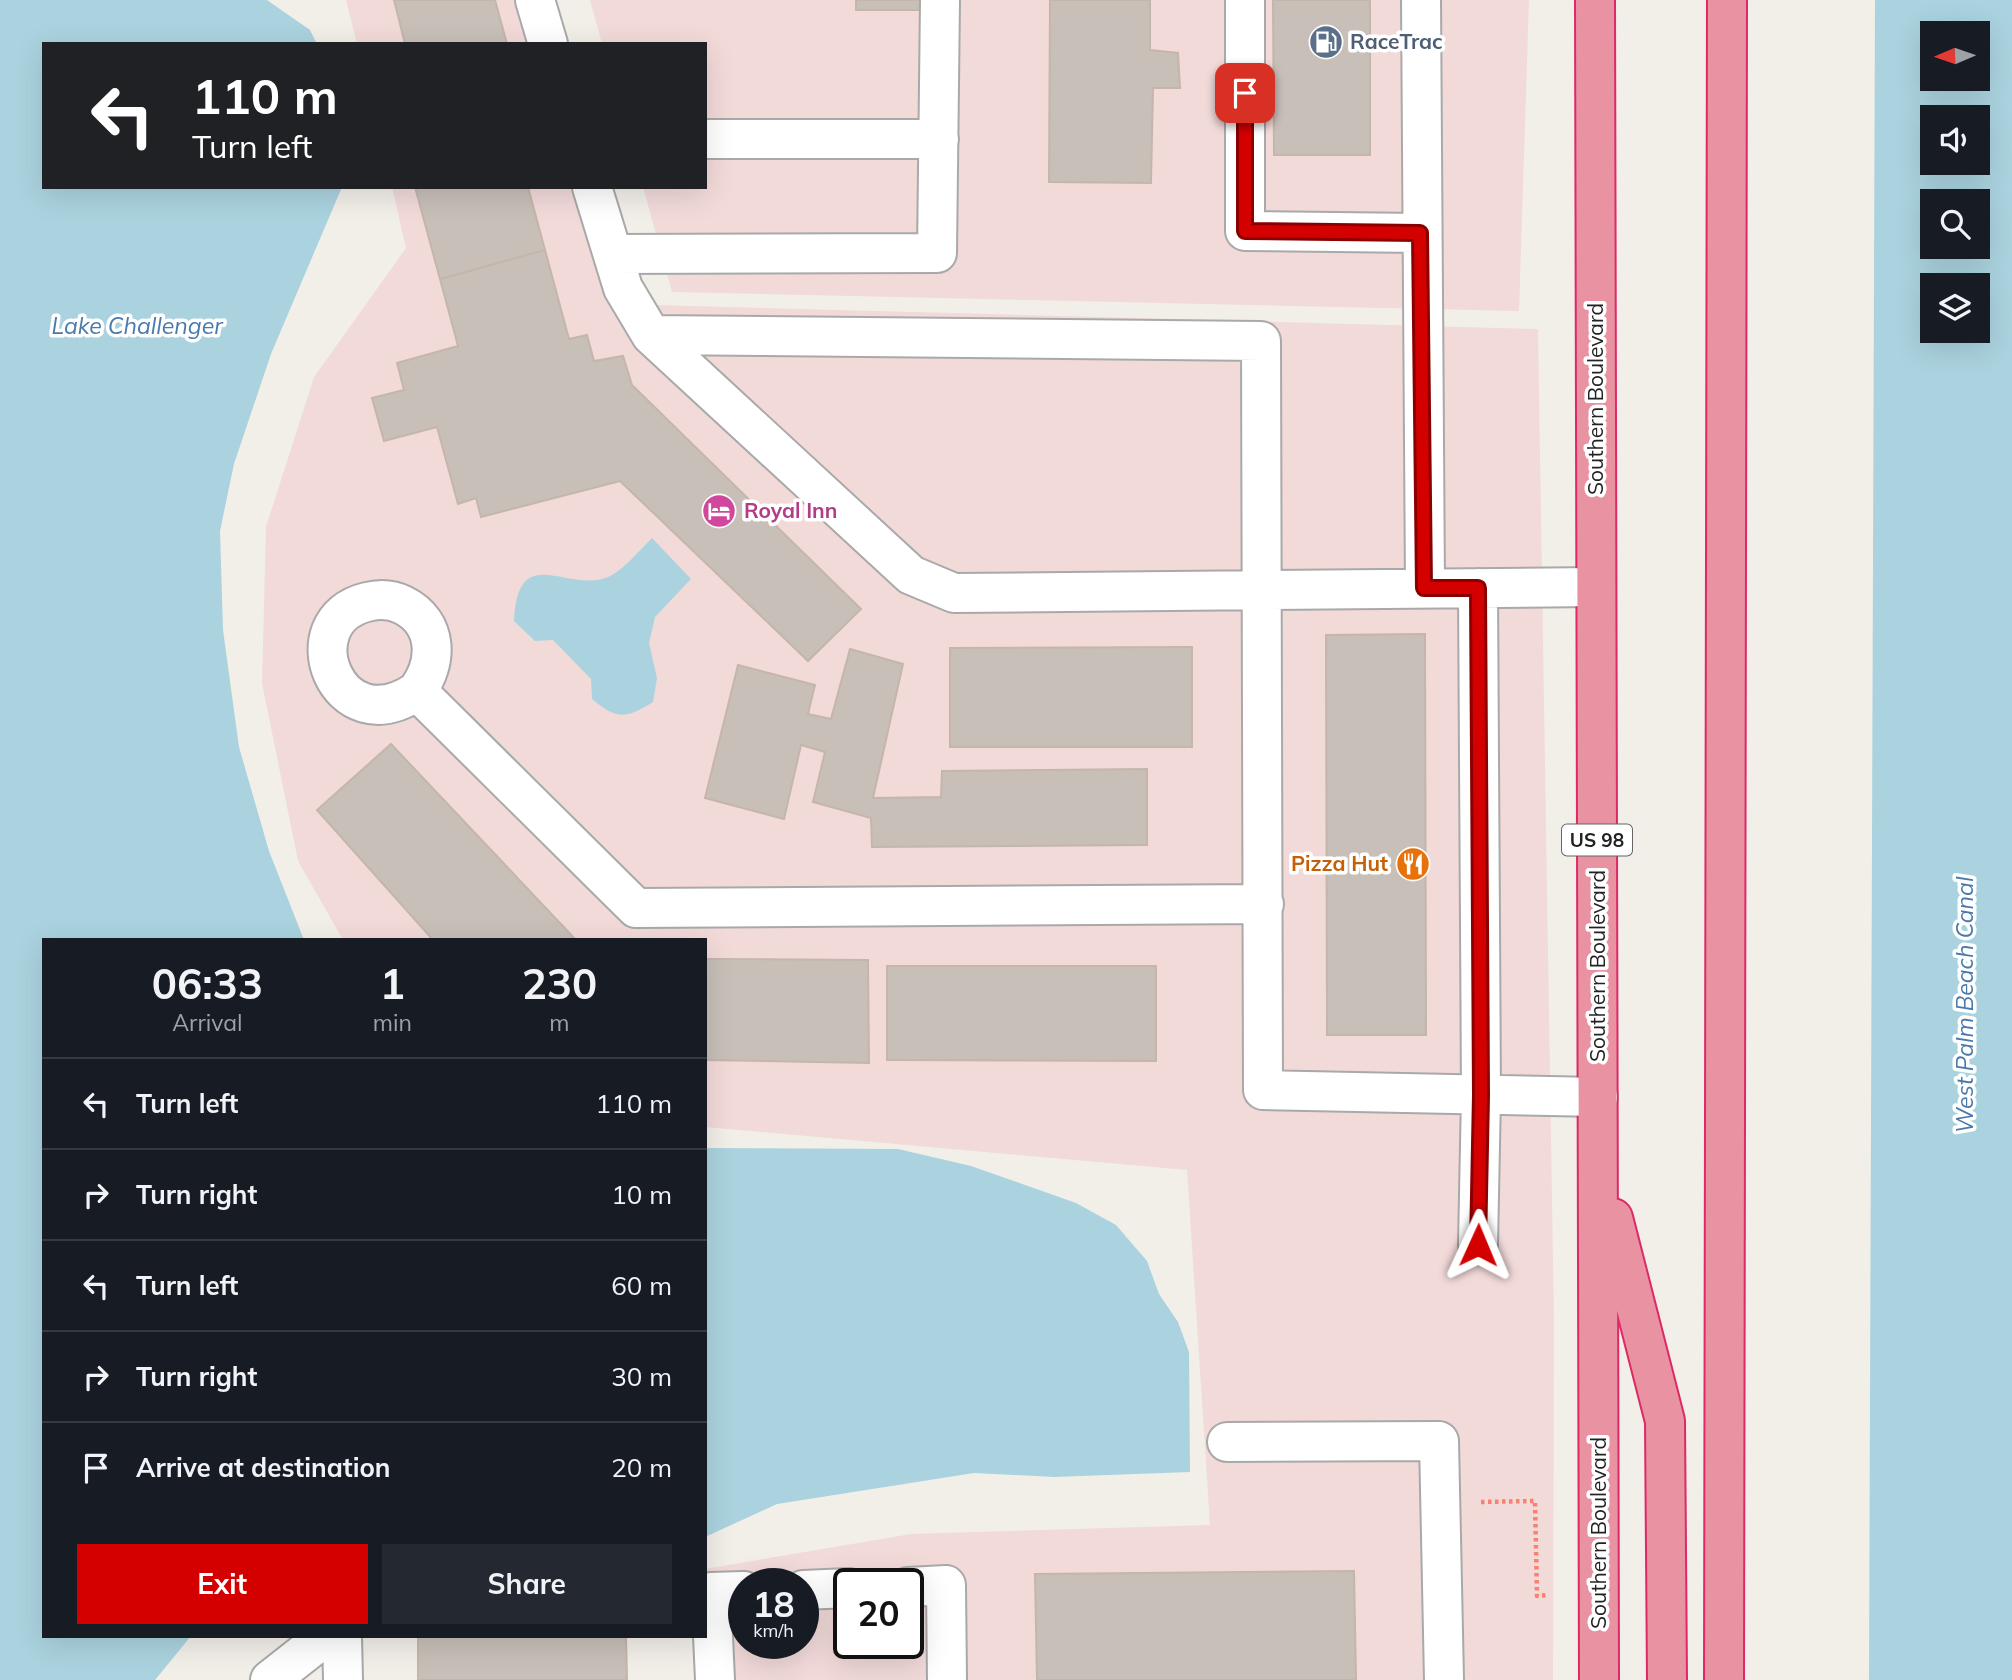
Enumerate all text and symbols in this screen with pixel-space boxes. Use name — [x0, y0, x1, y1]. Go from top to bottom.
north arrow — [1920, 21, 1990, 91]
map controls — [1920, 21, 1990, 343]
fuel station icon: RaceTrac — [1307, 23, 1345, 61]
place label: RaceTrac — [1350, 28, 1443, 54]
pin — [1215, 63, 1275, 123]
text: 110 m — [192, 65, 338, 126]
icon: left — [77, 70, 168, 161]
icon: arrive — [1226, 74, 1264, 112]
button: sound — [1920, 105, 1990, 175]
text: Turn left — [192, 126, 312, 166]
button: search — [1920, 189, 1990, 259]
button: layers — [1920, 273, 1990, 343]
street label: Southern Boulevard — [1582, 303, 1608, 495]
water label: Lake Challenger — [51, 311, 224, 340]
hotel icon: Royal Inn — [700, 492, 738, 530]
place label: Royal Inn — [744, 497, 837, 523]
road number: US 98 — [1562, 824, 1632, 856]
restaurant icon: Pizza Hut — [1394, 845, 1432, 883]
place label: Pizza Hut — [1291, 850, 1388, 876]
street label: Southern Boulevard — [1584, 870, 1610, 1062]
water label: West Palm Beach Canal — [1950, 876, 1979, 1133]
text: 06:33 — [152, 957, 263, 1010]
text: 1 — [380, 957, 405, 1010]
text: 230 — [522, 957, 597, 1010]
text: Arrival — [172, 1008, 243, 1037]
text: min — [373, 1008, 412, 1037]
text: m — [549, 1008, 570, 1037]
icon: left — [77, 1085, 115, 1123]
text: Turn left — [136, 1087, 238, 1120]
text: 110 m — [596, 1087, 672, 1120]
icon: right — [77, 1176, 115, 1214]
text: Turn right — [136, 1178, 257, 1211]
text: 10 m — [611, 1178, 672, 1211]
position arrow — [1441, 1208, 1515, 1282]
icon: left — [77, 1267, 115, 1305]
text: Turn left — [136, 1269, 238, 1302]
text: 60 m — [611, 1269, 672, 1302]
icon: right — [77, 1358, 115, 1396]
text: Turn right — [136, 1360, 257, 1393]
text: 30 m — [611, 1360, 672, 1393]
street label: Southern Boulevard — [1585, 1437, 1611, 1629]
icon: arrive — [77, 1449, 115, 1487]
text: Arrive at destination — [136, 1451, 391, 1484]
text: 20 m — [611, 1451, 672, 1484]
button: Exit — [77, 1544, 368, 1624]
button: Share — [382, 1544, 672, 1624]
speed limit sign: 20 — [833, 1568, 924, 1659]
text: 18 — [752, 1582, 795, 1626]
text: km/h — [753, 1619, 794, 1642]

